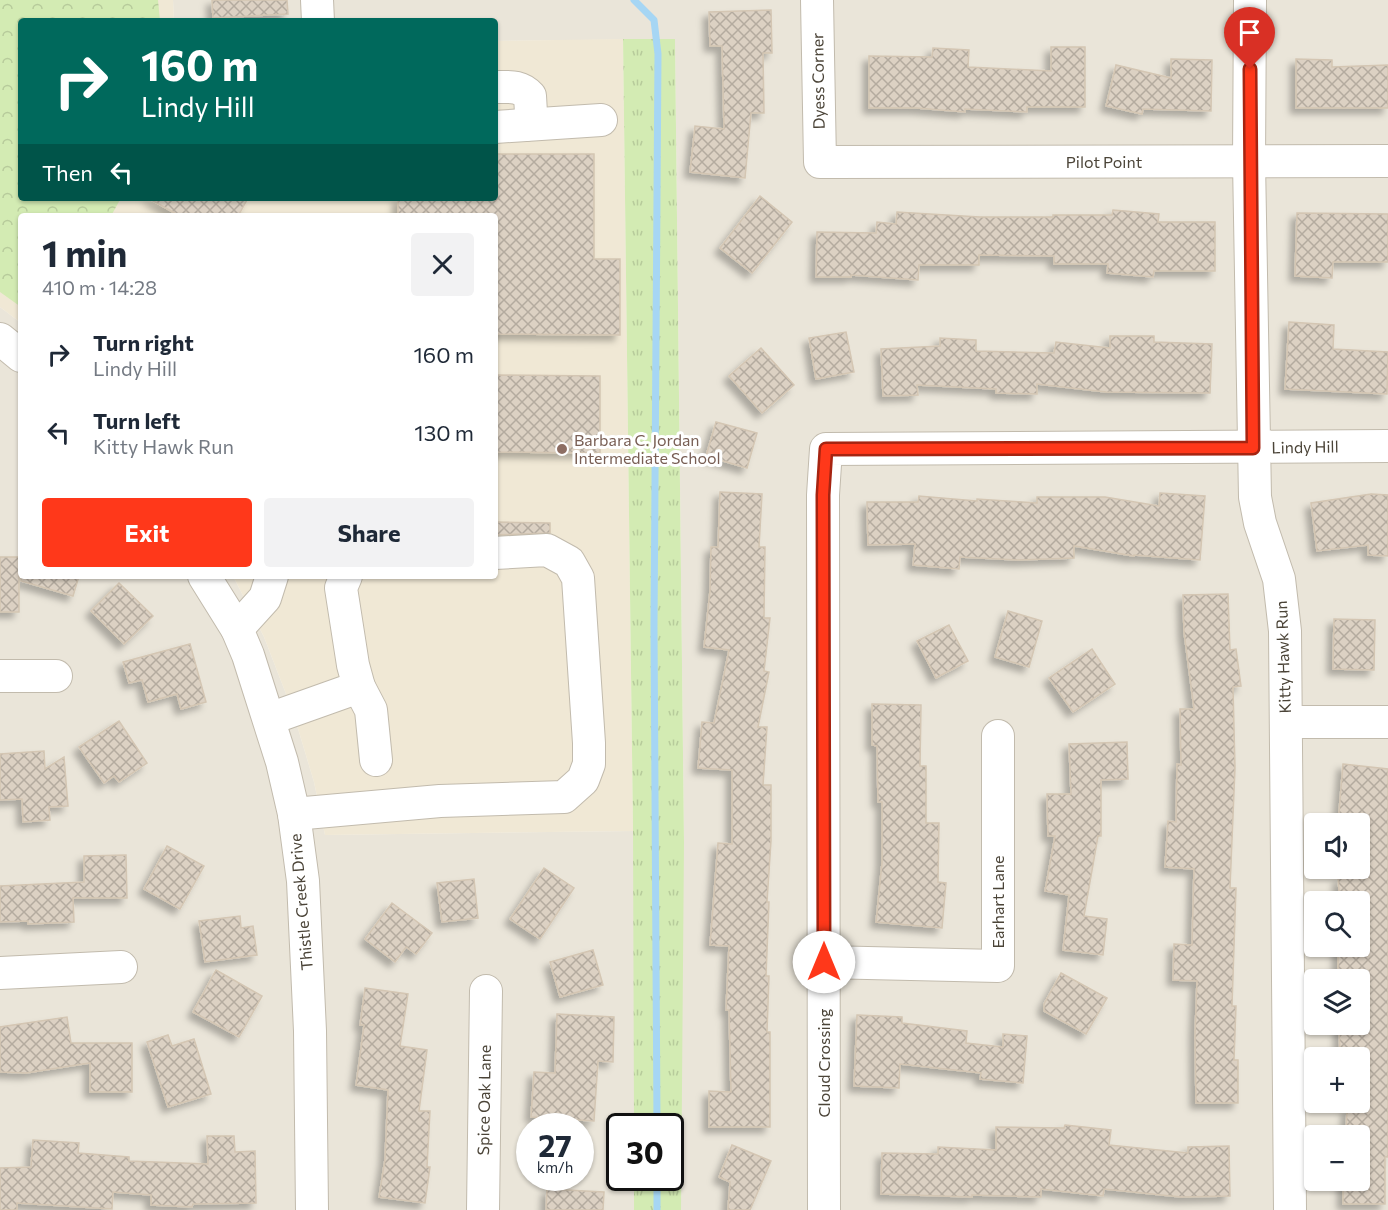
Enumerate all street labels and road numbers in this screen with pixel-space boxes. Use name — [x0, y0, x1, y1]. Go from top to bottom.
street label: Dyess Corner — [807, 32, 828, 130]
street label: Pilot Point — [1066, 152, 1143, 171]
street label: Lindy Hill — [1271, 436, 1339, 457]
street label: Kitty Hawk Run — [1271, 600, 1294, 714]
street label: Thistle Creek Drive — [285, 833, 316, 971]
street label: Earhart Lane — [988, 856, 1007, 948]
street label: Cloud Crossing — [814, 1008, 833, 1117]
street label: Spice Oak Lane — [473, 1044, 494, 1155]

